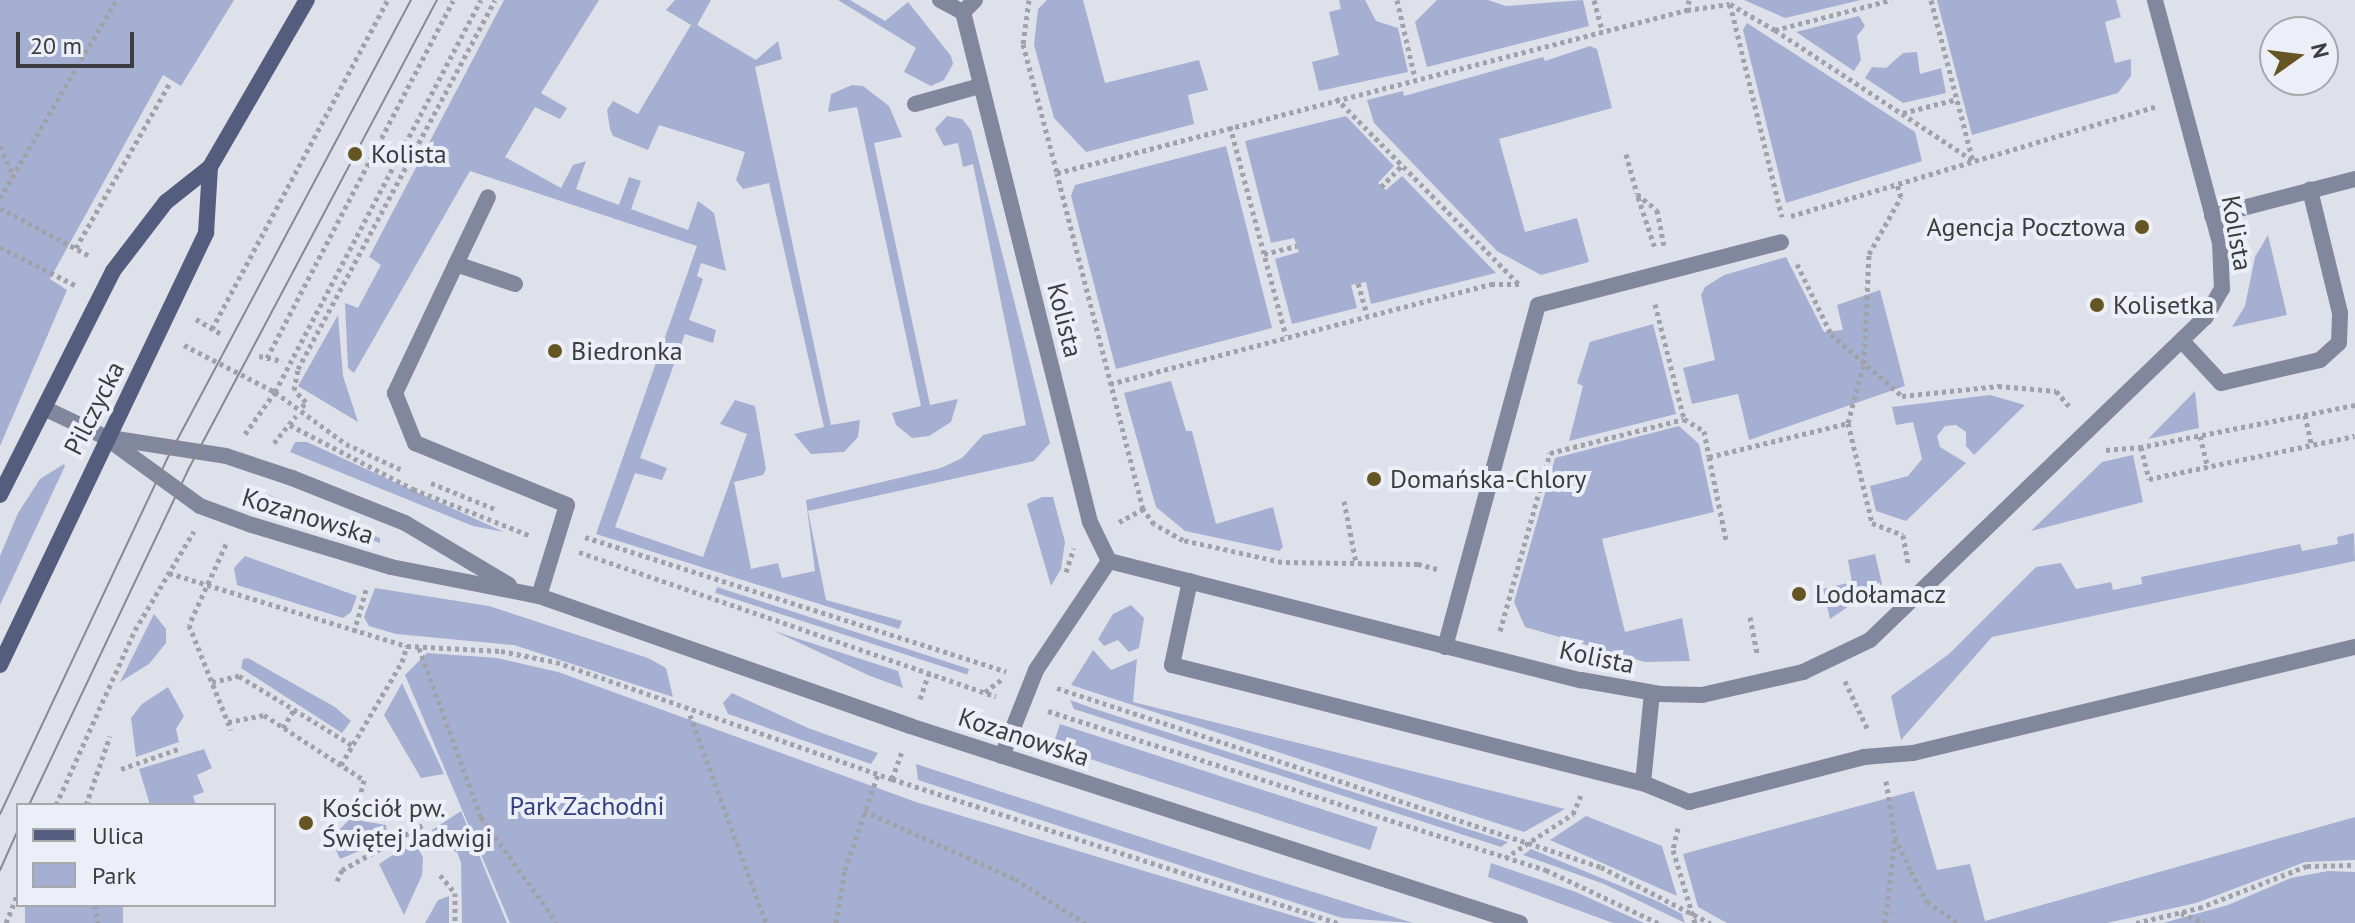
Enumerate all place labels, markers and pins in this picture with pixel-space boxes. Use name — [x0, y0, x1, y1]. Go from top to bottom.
place label: Kolista — [371, 138, 447, 170]
marker: Kolista — [346, 145, 364, 163]
place label: Agencja Pocztowa — [1927, 211, 2126, 243]
marker: Agencja Pocztowa — [2133, 218, 2151, 236]
place label: Kolisetka — [2113, 289, 2214, 321]
marker: Kolisetka — [2088, 296, 2106, 314]
place label: Biedronka — [571, 335, 683, 367]
marker: Biedronka — [546, 342, 564, 360]
place label: Domańska-Chlory — [1390, 463, 1586, 495]
marker: Domańska-Chlory — [1365, 470, 1383, 488]
place label: Lodołamacz — [1815, 578, 1946, 610]
marker: Lodołamacz — [1790, 585, 1808, 603]
place label: Kościół pw. Świętej Jadwigi — [322, 792, 492, 854]
marker: Kościół pw. Świętej Jadwigi — [297, 814, 315, 832]

